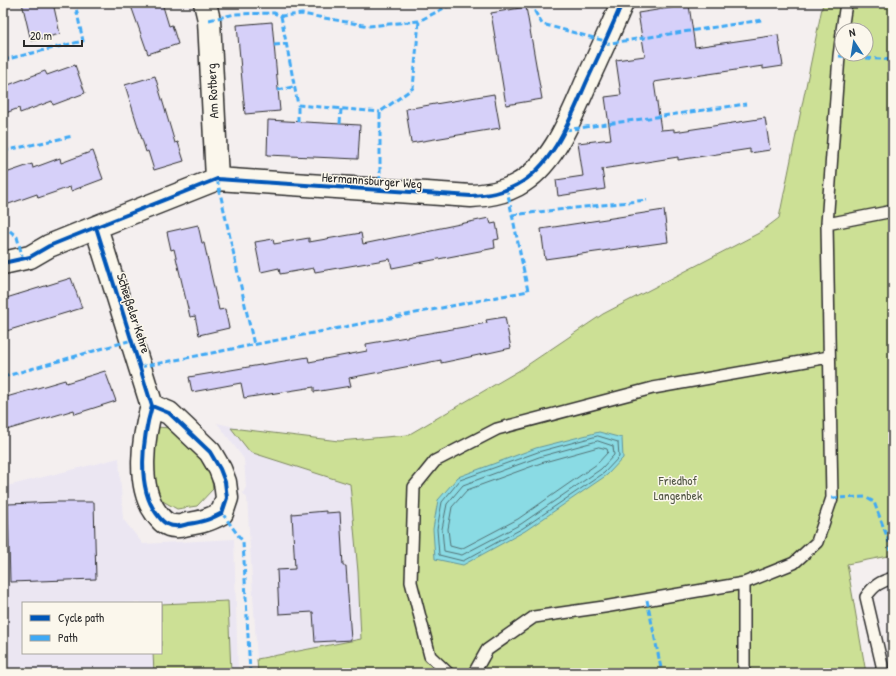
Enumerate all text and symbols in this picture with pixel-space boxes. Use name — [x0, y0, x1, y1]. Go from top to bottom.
scale bar — [24, 22, 82, 48]
north arrow — [834, 22, 874, 62]
text: N — [848, 25, 856, 40]
text: 20 m — [30, 27, 52, 44]
street label: Am Rotberg — [202, 63, 222, 119]
street label: Hermannsburger Weg — [321, 168, 423, 192]
street label: Scheeßeler Kehre — [113, 271, 155, 355]
park label: Friedhof Langenbek — [654, 471, 703, 504]
legend — [22, 602, 162, 654]
text: Cycle path — [58, 609, 104, 626]
text: Path — [58, 629, 78, 646]

